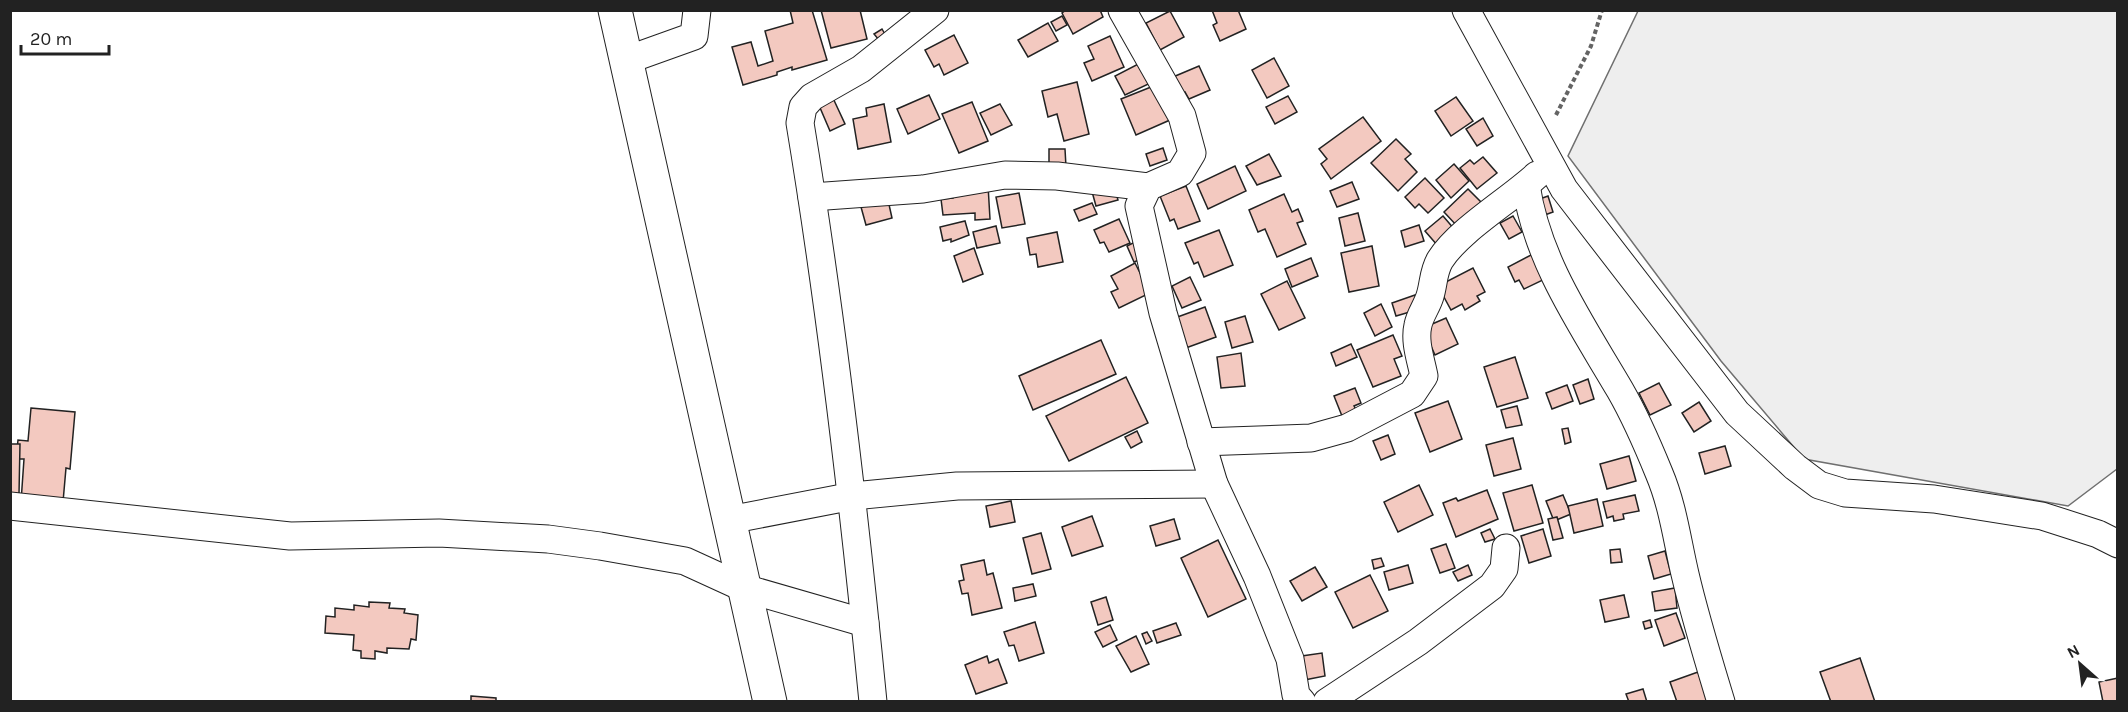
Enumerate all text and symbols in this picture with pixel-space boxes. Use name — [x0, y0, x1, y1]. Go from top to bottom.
scale bar — [21, 18, 110, 56]
text: 20 m — [30, 28, 72, 50]
north arrow — [2050, 634, 2110, 694]
text: N — [2064, 640, 2083, 662]

